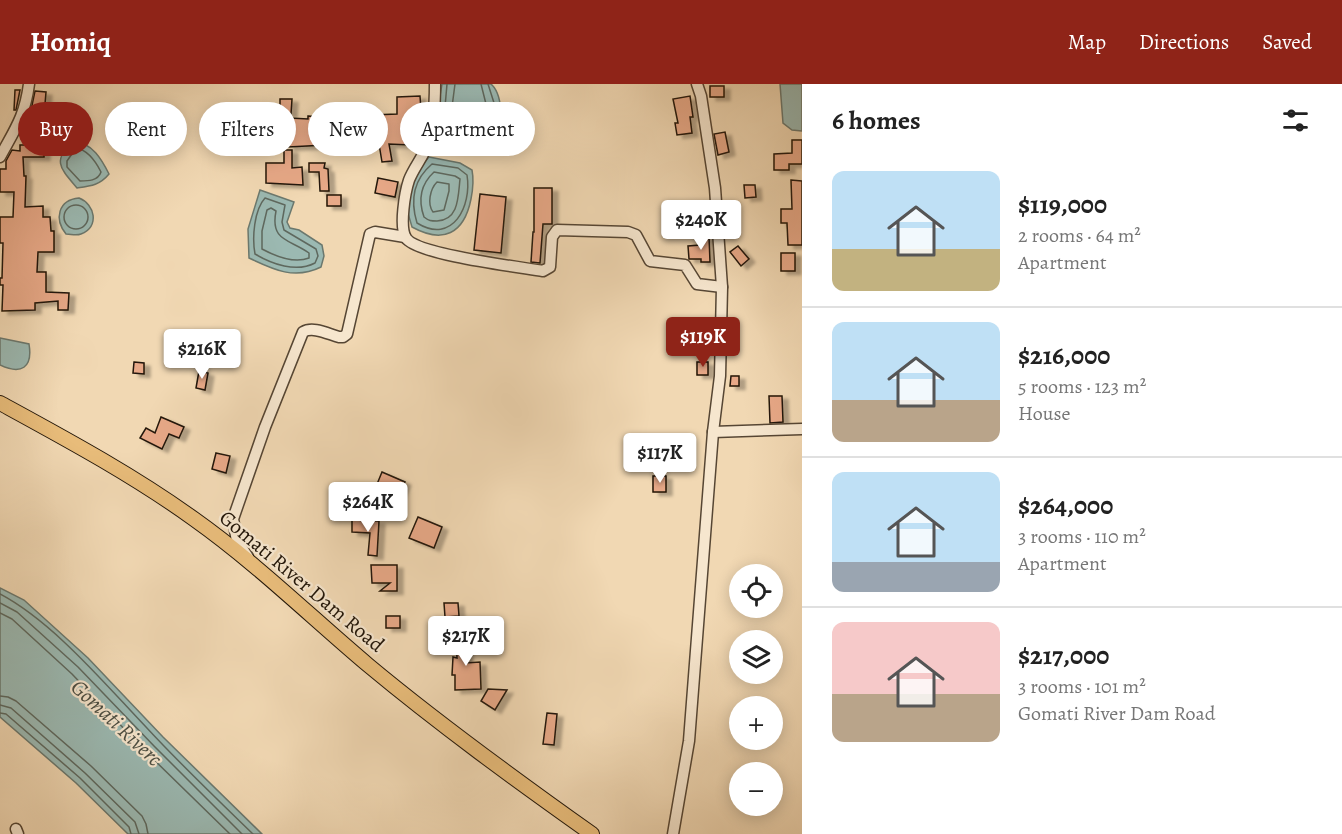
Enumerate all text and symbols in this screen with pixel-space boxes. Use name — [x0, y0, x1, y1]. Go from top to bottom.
text: Homiq — [30, 23, 111, 61]
text: Map — [1068, 28, 1106, 56]
text: Directions — [1139, 28, 1229, 56]
text: Saved — [1262, 28, 1312, 56]
chip: Buy — [18, 102, 93, 156]
chip: Rent — [105, 102, 187, 156]
chip: Filters — [199, 102, 296, 156]
chip: New — [308, 102, 388, 156]
chip: Apartment — [400, 102, 535, 156]
text: 6 homes — [832, 103, 921, 138]
icon: filters — [1279, 104, 1312, 137]
text: $119,000 — [1018, 187, 1107, 222]
icon: home — [880, 195, 952, 267]
pin: $240K — [659, 200, 743, 251]
text: $240K — [675, 206, 727, 233]
text: 2 rooms · 64 m² — [1018, 222, 1141, 249]
text: Apartment — [1018, 249, 1107, 276]
pin: $119K — [661, 317, 745, 368]
text: $119K — [680, 323, 726, 350]
pin: $216K — [160, 329, 244, 380]
text: $216K — [178, 335, 226, 362]
text: $216,000 — [1018, 338, 1110, 373]
icon: home — [880, 346, 952, 418]
text: 5 rooms · 123 m² — [1018, 373, 1146, 400]
text: House — [1018, 400, 1070, 427]
pin: $117K — [618, 433, 702, 484]
text: $117K — [637, 439, 683, 466]
pin: $264K — [326, 482, 410, 533]
text: $264K — [343, 488, 393, 515]
text: $264,000 — [1018, 488, 1113, 523]
icon: home — [880, 496, 952, 568]
street label: Gomati River Dam Road — [214, 504, 391, 659]
text: 3 rooms · 110 m² — [1018, 523, 1146, 550]
text: Apartment — [1018, 550, 1107, 577]
map controls — [729, 564, 783, 816]
button: locate — [729, 564, 783, 618]
pin: $217K — [424, 616, 508, 667]
text: $217K — [442, 622, 490, 649]
button: layers — [729, 630, 783, 684]
text: $217,000 — [1018, 638, 1109, 673]
icon: home — [880, 646, 952, 718]
water label: Gomati Riverc — [64, 673, 169, 773]
text: 3 rooms · 101 m² — [1018, 673, 1146, 700]
button: + — [729, 696, 783, 750]
text: Gomati River Dam Road — [1018, 700, 1216, 727]
button: − — [729, 762, 783, 816]

